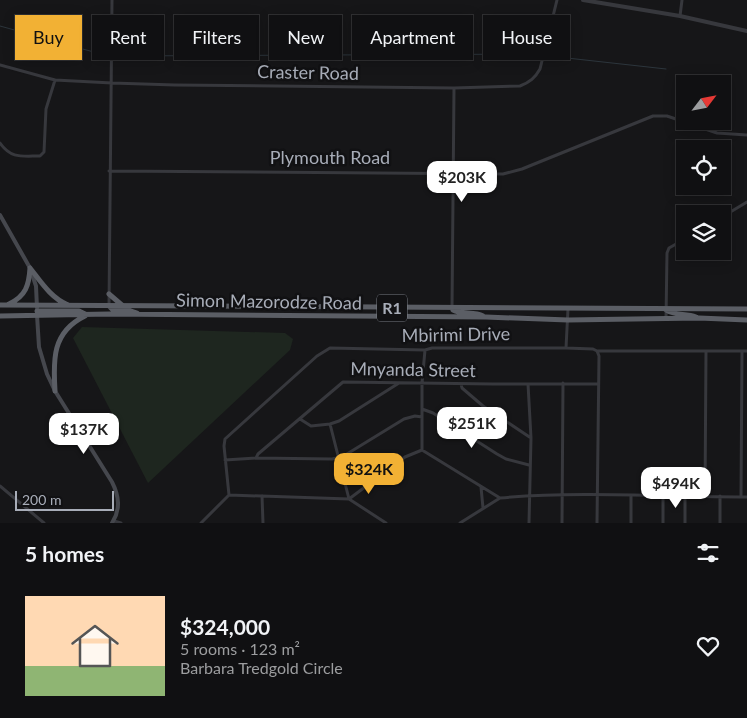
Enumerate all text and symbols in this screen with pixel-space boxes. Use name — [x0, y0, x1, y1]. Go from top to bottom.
chip: Buy — [15, 15, 82, 60]
chip: Rent — [92, 15, 164, 60]
chip: Filters — [174, 15, 259, 60]
chip: New — [269, 15, 342, 60]
chip: Apartment — [352, 15, 473, 60]
chip: House — [483, 15, 570, 60]
street label: Craster Road — [257, 60, 359, 84]
north arrow — [676, 75, 731, 130]
map controls — [676, 75, 731, 260]
button: locate — [676, 140, 731, 195]
street label: Plymouth Road — [270, 146, 390, 168]
pin: $203K — [427, 160, 497, 203]
text: $203K — [438, 167, 486, 186]
button: layers — [676, 205, 731, 260]
street label: Simon Mazorodze Road — [176, 288, 362, 314]
road number: R1 — [377, 294, 407, 322]
street label: Mbirimi Drive — [402, 322, 510, 346]
street label: Mnyanda Street — [350, 357, 477, 381]
pin: $251K — [437, 406, 507, 449]
pin: $137K — [49, 412, 119, 455]
text: $251K — [448, 413, 496, 432]
text: $137K — [60, 419, 108, 438]
pin: $324K — [334, 452, 404, 495]
text: $324K — [345, 459, 393, 478]
pin: $494K — [641, 466, 711, 509]
text: $494K — [652, 473, 700, 492]
scale bar — [15, 488, 114, 511]
text: 200 m — [22, 491, 61, 508]
icon: filters — [694, 539, 722, 567]
text: 5 homes — [25, 541, 104, 566]
text: $324,000 — [180, 614, 270, 639]
icon: home — [65, 616, 125, 676]
icon: heart — [694, 632, 722, 660]
text: 5 rooms · 123 m² — [180, 639, 300, 658]
text: Barbara Tredgold Circle — [180, 658, 343, 677]

